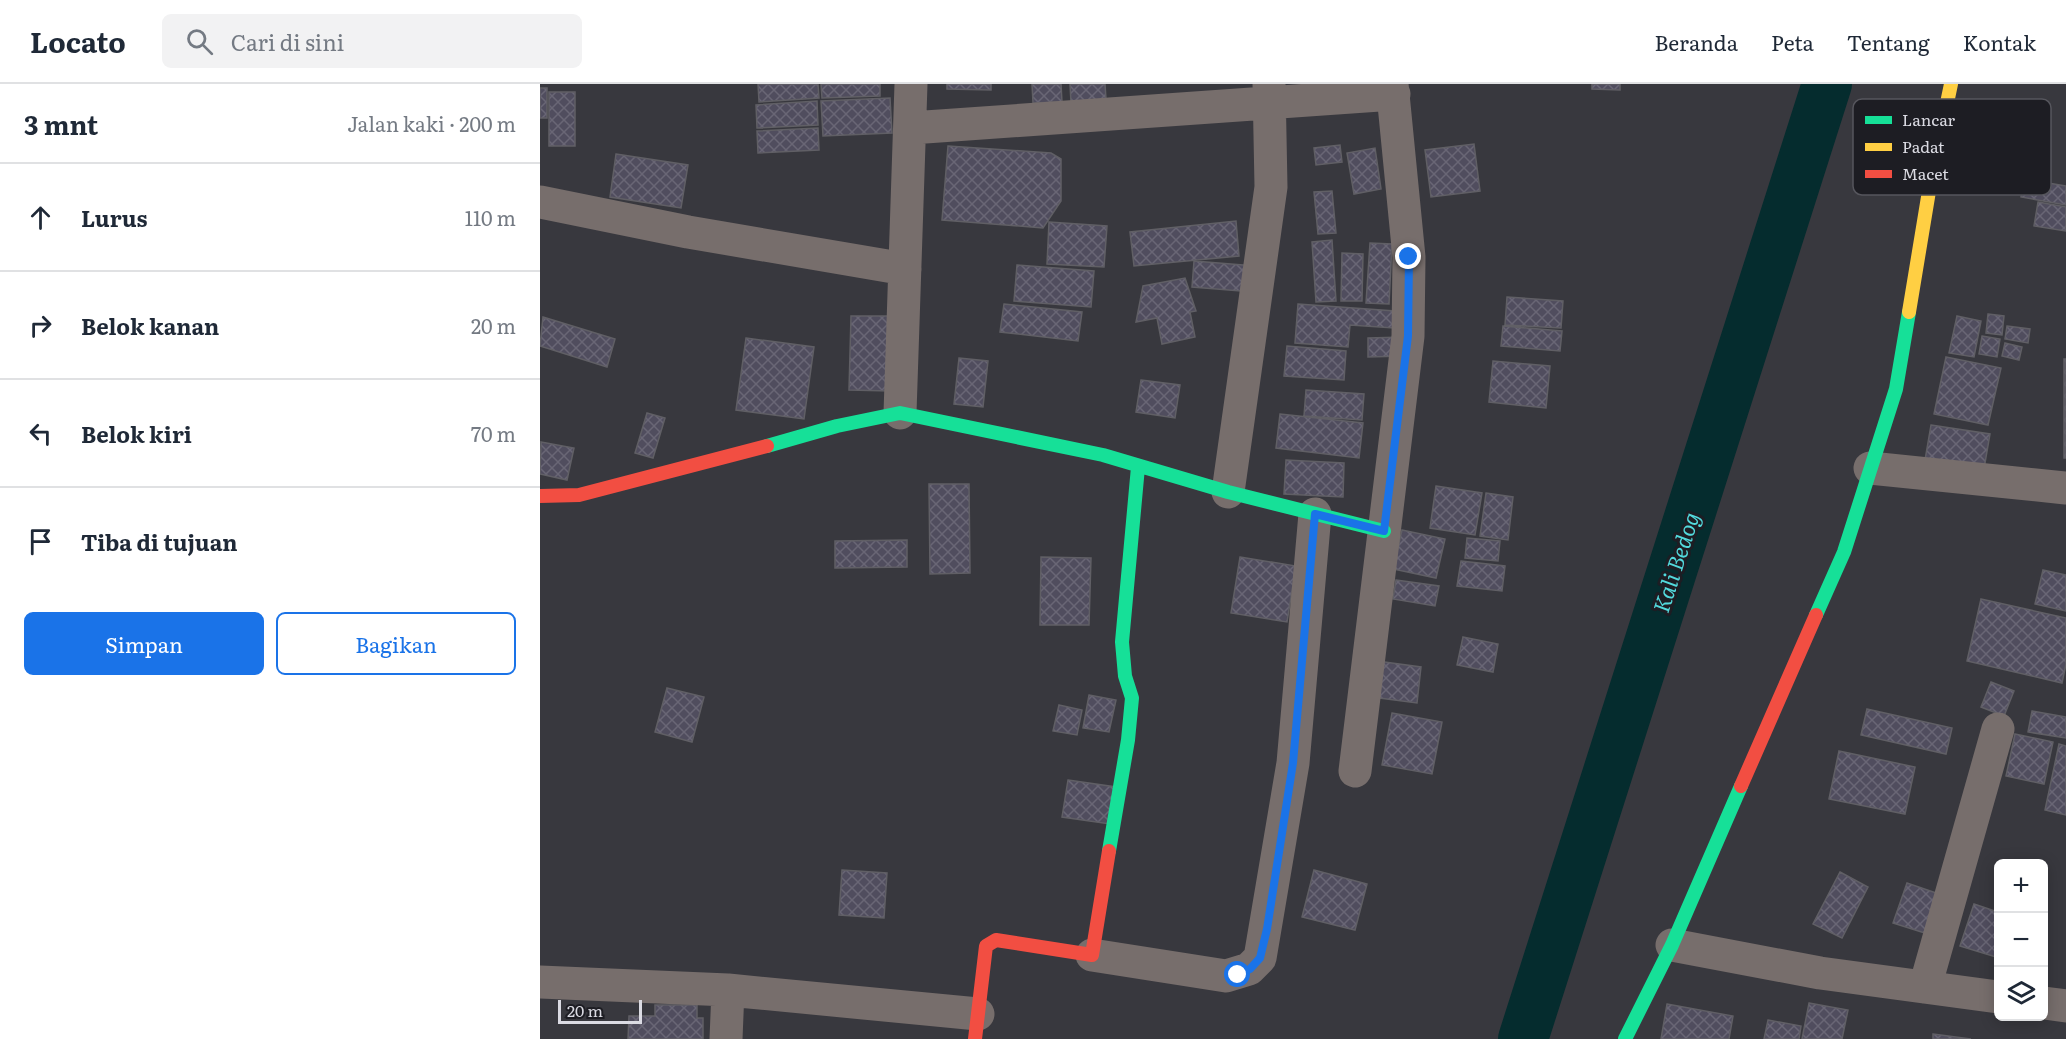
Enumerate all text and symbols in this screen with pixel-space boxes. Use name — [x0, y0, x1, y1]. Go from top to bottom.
search box — [162, 14, 582, 68]
text: Locato — [30, 20, 126, 62]
icon: search — [183, 25, 216, 58]
text: Cari di sini — [231, 25, 344, 58]
text: Beranda — [1654, 26, 1738, 57]
text: Peta — [1771, 26, 1814, 57]
text: Tentang — [1847, 26, 1930, 57]
text: Kontak — [1963, 26, 2036, 57]
legend — [1853, 99, 2051, 195]
text: 3 mnt — [24, 104, 98, 143]
text: Lancar — [1902, 107, 1956, 131]
text: Jalan kaki · 200 m — [347, 108, 516, 138]
text: Padat — [1902, 134, 1945, 158]
text: Macet — [1902, 161, 1949, 185]
icon: ahead — [24, 201, 57, 234]
text: Lurus — [81, 201, 148, 234]
text: 110 m — [465, 202, 516, 232]
route end — [1395, 243, 1421, 269]
icon: right — [24, 309, 57, 342]
text: Belok kanan — [81, 309, 219, 342]
text: 20 m — [471, 310, 516, 340]
icon: left — [24, 417, 57, 450]
text: Belok kiri — [81, 417, 192, 450]
text: 70 m — [471, 418, 516, 448]
water label: Kali Bedog — [1643, 507, 1707, 617]
icon: arrive — [24, 525, 57, 558]
text: Tiba di tujuan — [81, 525, 237, 558]
button: Simpan — [24, 612, 264, 675]
button: Bagikan — [276, 612, 516, 675]
map controls — [1994, 859, 2048, 1021]
button: + — [1994, 859, 2048, 913]
button: − — [1994, 913, 2048, 967]
route start — [1224, 961, 1250, 987]
button: layers — [1994, 967, 2048, 1021]
scale bar — [558, 997, 642, 1024]
text: 20 m — [567, 998, 603, 1022]

